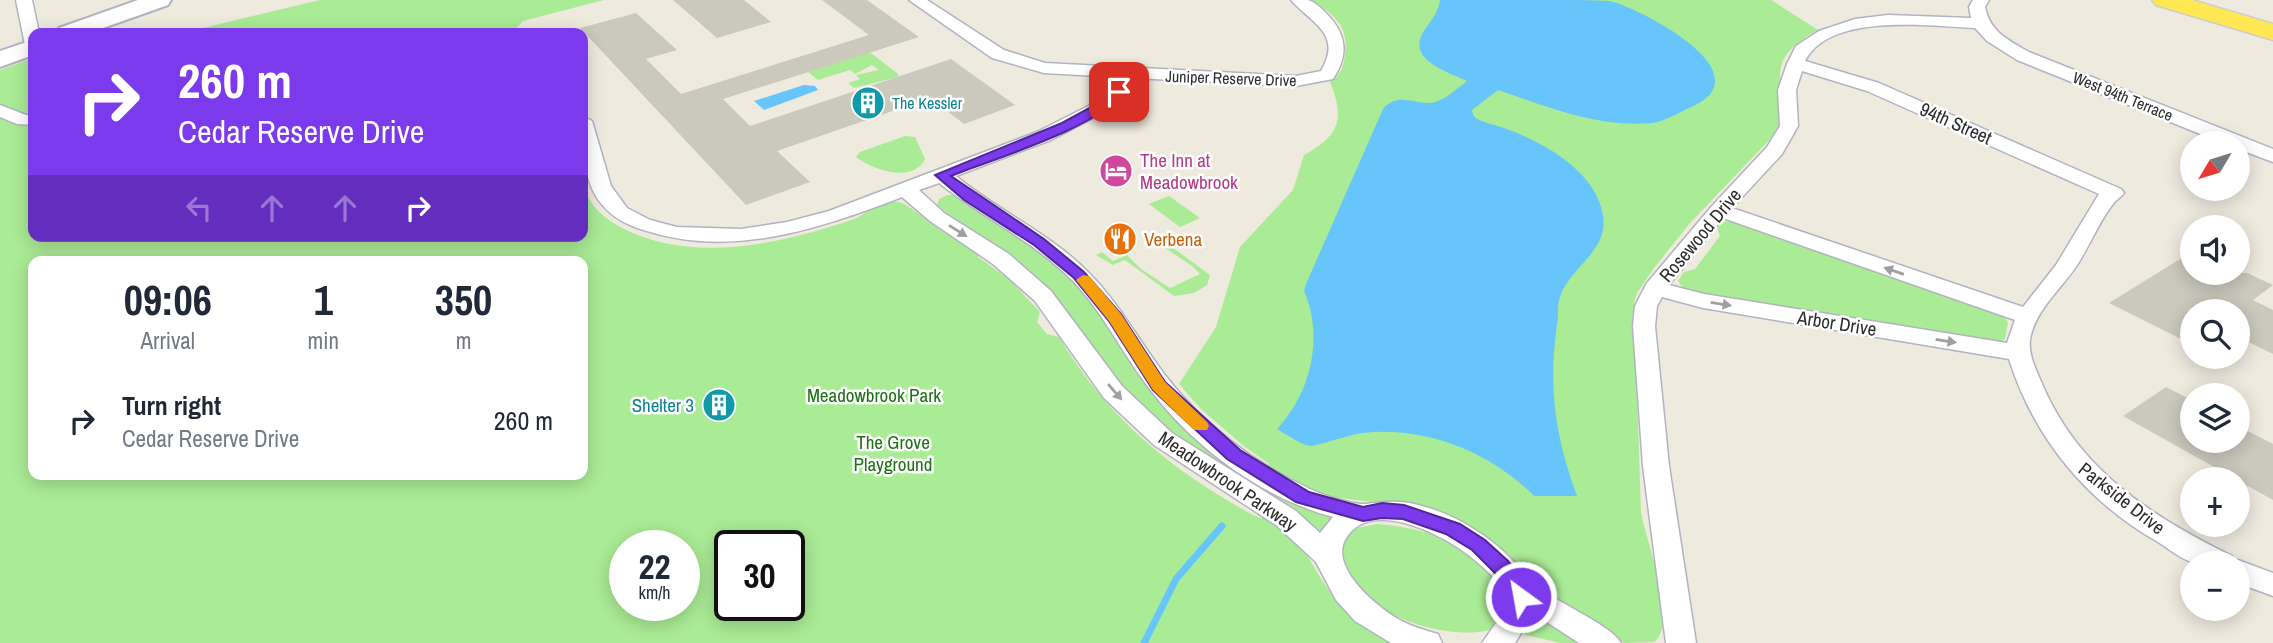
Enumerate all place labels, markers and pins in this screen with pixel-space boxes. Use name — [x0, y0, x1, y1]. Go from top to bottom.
pin — [1089, 62, 1149, 122]
building icon: The Kessler — [849, 84, 887, 122]
place label: The Kessler — [892, 92, 963, 114]
place label: The Inn at Meadowbrook — [1140, 147, 1238, 195]
hotel icon: The Inn at Meadowbrook — [1097, 152, 1135, 190]
restaurant icon: Verbena — [1101, 220, 1139, 258]
place label: Verbena — [1144, 226, 1202, 252]
building icon: Shelter 3 — [700, 386, 738, 424]
place label: Shelter 3 — [632, 392, 694, 418]

